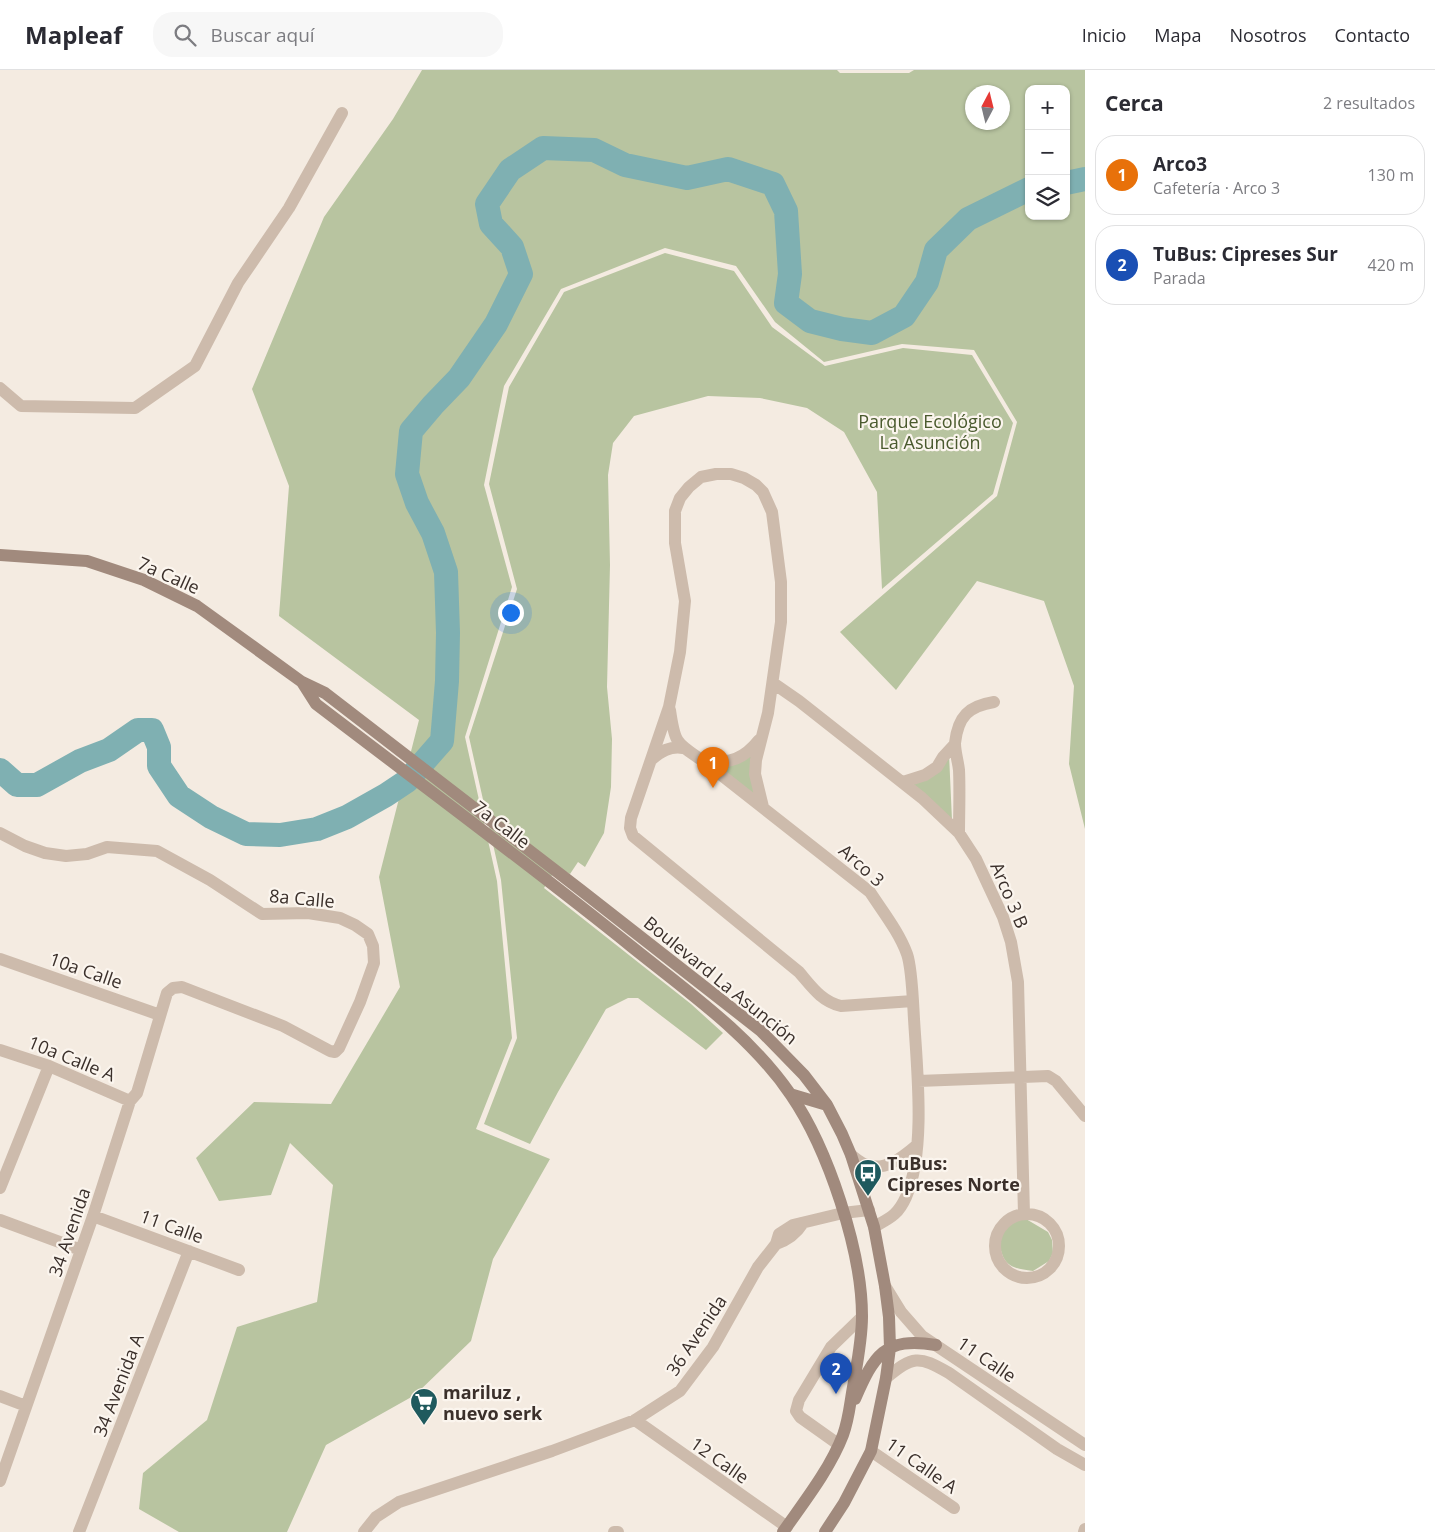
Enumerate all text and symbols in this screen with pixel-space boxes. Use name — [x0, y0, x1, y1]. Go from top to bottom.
search box — [153, 12, 503, 57]
text: Mapleaf — [25, 18, 123, 51]
icon: search — [171, 21, 199, 49]
text: Buscar aquí — [211, 22, 315, 48]
text: Inicio — [1082, 23, 1126, 47]
text: Mapa — [1154, 23, 1202, 47]
text: Nosotros — [1230, 23, 1307, 47]
text: Contacto — [1335, 23, 1410, 47]
north arrow — [965, 85, 1010, 130]
map controls — [1025, 85, 1070, 220]
button: + — [1025, 85, 1070, 130]
text: Cerca — [1105, 89, 1164, 117]
text: 2 resultados — [1323, 92, 1415, 114]
button: − — [1025, 130, 1070, 175]
text: Arco3 — [1153, 151, 1207, 177]
text: 1 — [1117, 164, 1127, 186]
text: 130 m — [1368, 164, 1414, 186]
button: layers — [1025, 175, 1070, 220]
text: Cafetería · Arco 3 — [1153, 177, 1280, 199]
text: TuBus: Cipreses Sur — [1153, 241, 1338, 267]
text: 2 — [1117, 254, 1127, 276]
text: 420 m — [1368, 254, 1414, 276]
text: Parada — [1153, 267, 1206, 289]
park label: Parque Ecológico La Asunción — [858, 409, 1002, 454]
street label: 7a Calle — [134, 551, 204, 599]
your location — [498, 600, 524, 626]
pin: 1 — [697, 747, 729, 788]
street label: 7a Calle — [469, 795, 535, 853]
street label: Arco 3 — [834, 838, 890, 892]
street label: Arco 3 B — [985, 858, 1035, 932]
street label: 8a Calle — [268, 883, 336, 913]
street label: Boulevard La Asunción — [639, 910, 803, 1050]
street label: 10a Calle — [46, 946, 126, 994]
street label: 10a Calle A — [25, 1030, 120, 1087]
place label: TuBus: Cipreses Norte — [887, 1151, 1020, 1196]
bus stop icon: TuBus: Cipreses Norte — [853, 1158, 883, 1197]
street label: 34 Avenida — [43, 1184, 95, 1280]
street label: 11 Calle — [137, 1203, 207, 1249]
street label: 36 Avenida — [660, 1290, 732, 1380]
street label: 34 Avenida A — [87, 1330, 149, 1440]
street label: 11 Calle — [953, 1331, 1021, 1387]
pin: 2 — [820, 1353, 852, 1394]
place label: mariluz , nuevo serk — [443, 1380, 543, 1425]
supermarket icon: mariluz , nuevo serk — [409, 1387, 439, 1426]
street label: 12 Calle — [686, 1431, 754, 1489]
street label: 11 Calle A — [882, 1432, 963, 1499]

